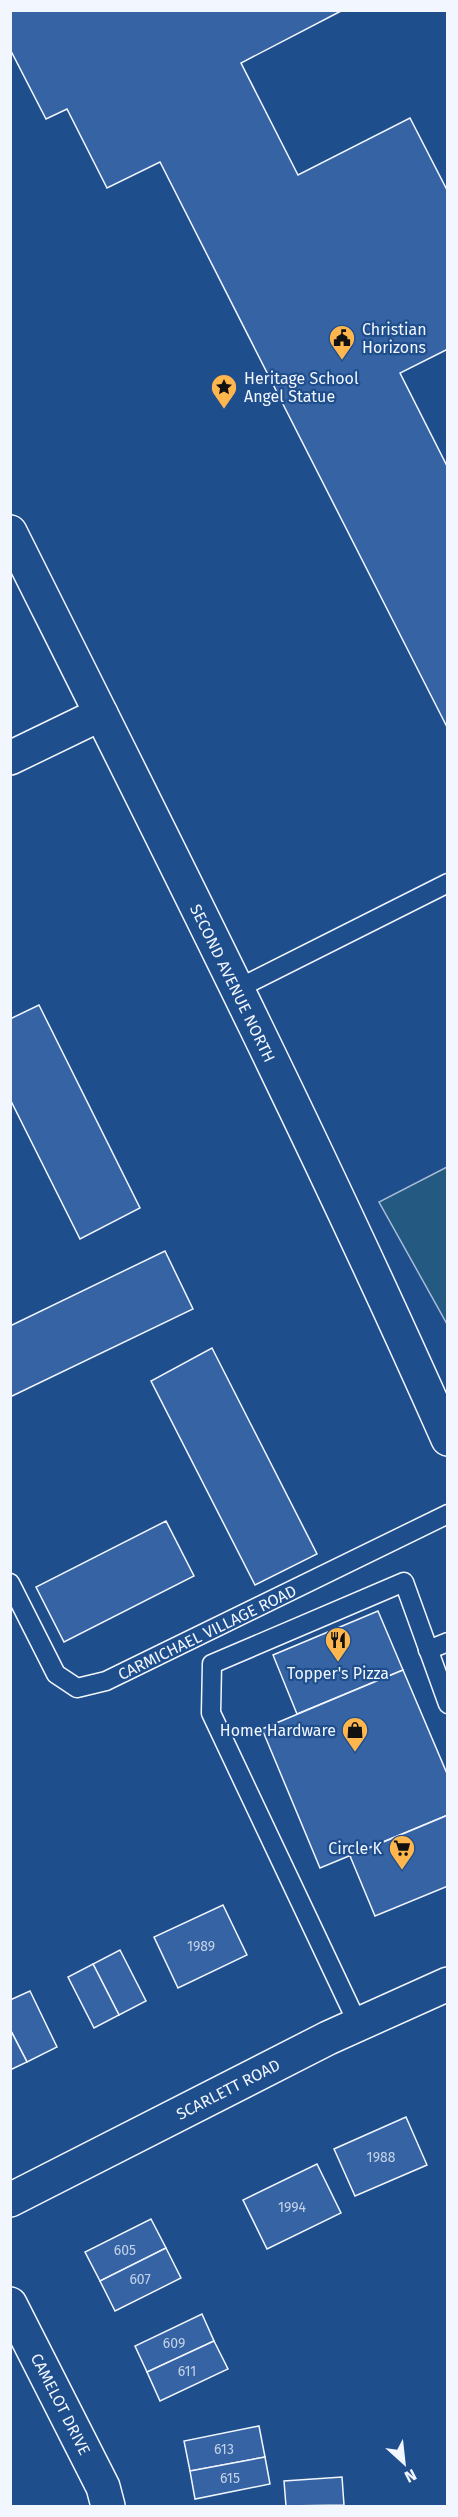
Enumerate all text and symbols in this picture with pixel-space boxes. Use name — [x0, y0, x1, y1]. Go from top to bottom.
place label: Christian Horizons — [362, 320, 427, 357]
public building icon: Christian Horizons — [327, 323, 357, 361]
place label: Heritage School Angel Statue — [244, 369, 359, 406]
place icon: Heritage School Angel Statue — [209, 372, 239, 410]
street label: SECOND AVENUE NORTH — [186, 901, 279, 1065]
street label: CARMICHAEL VILLAGE ROAD — [115, 1581, 300, 1684]
restaurant icon: Topper's Pizza — [323, 1625, 353, 1663]
place label: Topper's Pizza — [287, 1664, 389, 1683]
shop icon: Home Hardware — [340, 1715, 370, 1753]
place label: Home Hardware — [220, 1721, 336, 1740]
supermarket icon: Circle K — [387, 1833, 417, 1871]
place label: Circle K — [328, 1839, 383, 1858]
house number: 1989 — [187, 1938, 215, 1955]
street label: SCARLETT ROAD — [173, 2055, 283, 2124]
house number: 1988 — [367, 2149, 396, 2166]
house number: 1994 — [278, 2199, 307, 2216]
house number: 605 — [114, 2242, 136, 2259]
house number: 607 — [129, 2271, 151, 2288]
house number: 609 — [163, 2335, 185, 2352]
street label: CAMELOT DRIVE — [27, 2350, 94, 2458]
house number: 611 — [178, 2363, 196, 2380]
north arrow — [374, 2433, 434, 2493]
house number: 613 — [214, 2441, 234, 2458]
text: N — [402, 2465, 420, 2487]
house number: 615 — [220, 2470, 240, 2487]

